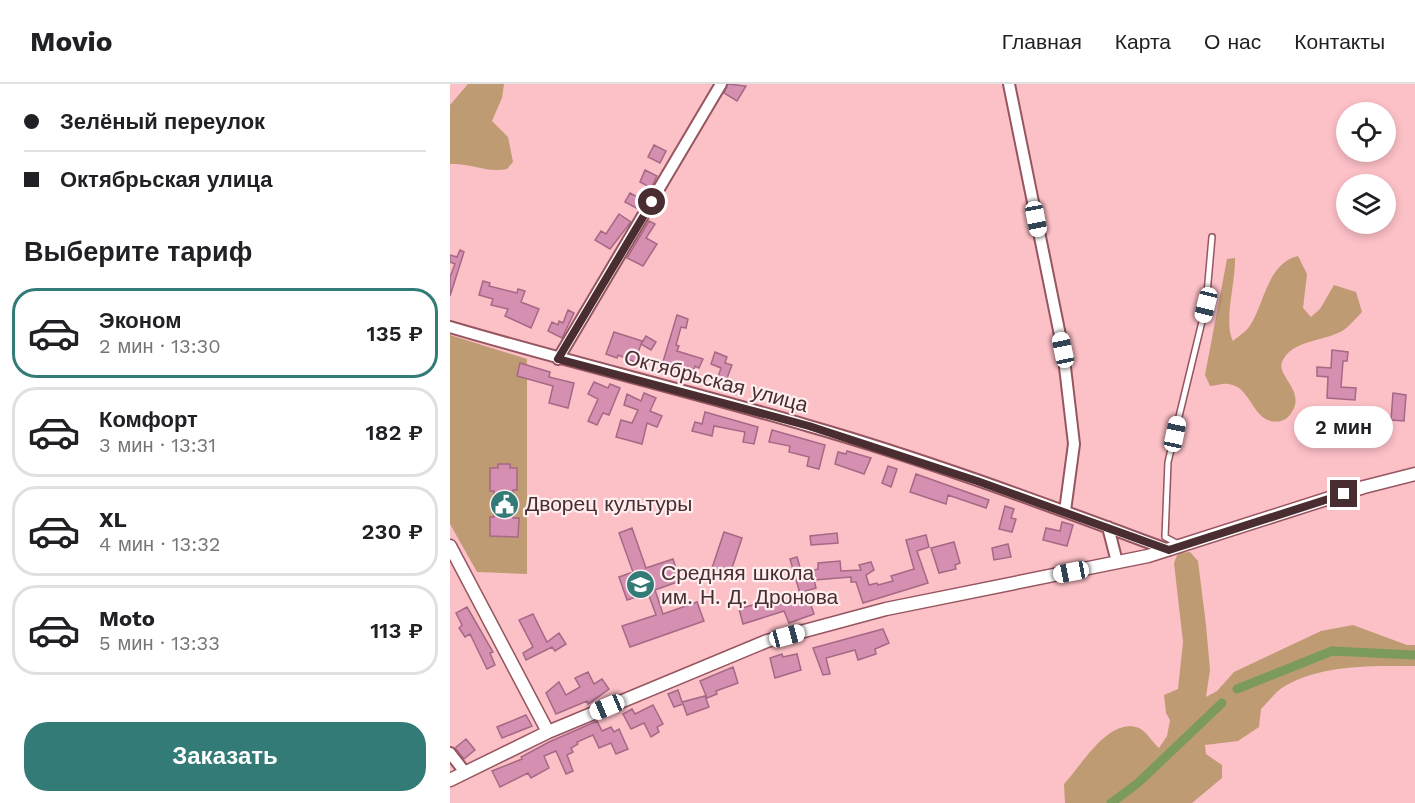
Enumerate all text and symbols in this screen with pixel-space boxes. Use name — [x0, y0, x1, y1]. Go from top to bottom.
text: Movio — [30, 25, 113, 58]
text: Главная — [1002, 29, 1082, 54]
text: Карта — [1115, 29, 1171, 54]
text: О нас — [1204, 29, 1261, 54]
text: Контакты — [1294, 29, 1385, 54]
map controls — [1336, 102, 1396, 234]
button: locate — [1336, 102, 1396, 162]
text: Зелёный переулок — [60, 109, 265, 134]
text: Октябрьская улица — [60, 167, 272, 192]
button: layers — [1336, 174, 1396, 234]
route start — [638, 188, 665, 215]
car — [1024, 200, 1048, 238]
text: Выберите тариф — [24, 236, 252, 268]
car — [1193, 285, 1219, 325]
icon: car — [27, 306, 81, 360]
text: Эконом — [99, 308, 182, 333]
text: 135 ₽ — [367, 321, 423, 346]
car — [1050, 331, 1076, 369]
text: 2 мин · 13:30 — [99, 334, 221, 358]
street label: Октябрьская улица — [621, 344, 811, 417]
icon: car — [27, 405, 81, 459]
text: Комфорт — [99, 407, 198, 432]
callout: 2 мин — [1294, 407, 1394, 449]
car — [1162, 415, 1188, 453]
text: 2 мин — [1315, 415, 1372, 439]
text: 182 ₽ — [366, 420, 423, 445]
text: 3 мин · 13:31 — [99, 433, 216, 457]
route end — [1330, 480, 1357, 507]
public building icon: Дворец культуры — [488, 488, 520, 520]
place label: Дворец культуры — [525, 491, 692, 516]
icon: car — [27, 504, 81, 558]
text: XL — [99, 507, 127, 532]
text: 230 ₽ — [361, 519, 423, 544]
text: 4 мин · 13:32 — [99, 532, 220, 556]
place label: Средняя школа им. Н. Д. Дронова — [661, 560, 839, 609]
car — [1052, 560, 1090, 584]
school or university icon: Средняя школа им. Н. Д. Дронова — [624, 569, 656, 601]
icon: car — [27, 603, 81, 657]
text: Moto — [99, 606, 155, 631]
text: 113 ₽ — [370, 618, 423, 643]
car — [767, 623, 807, 649]
text: 5 мин · 13:33 — [99, 631, 220, 655]
car — [587, 692, 627, 722]
button: Заказать — [24, 722, 426, 791]

